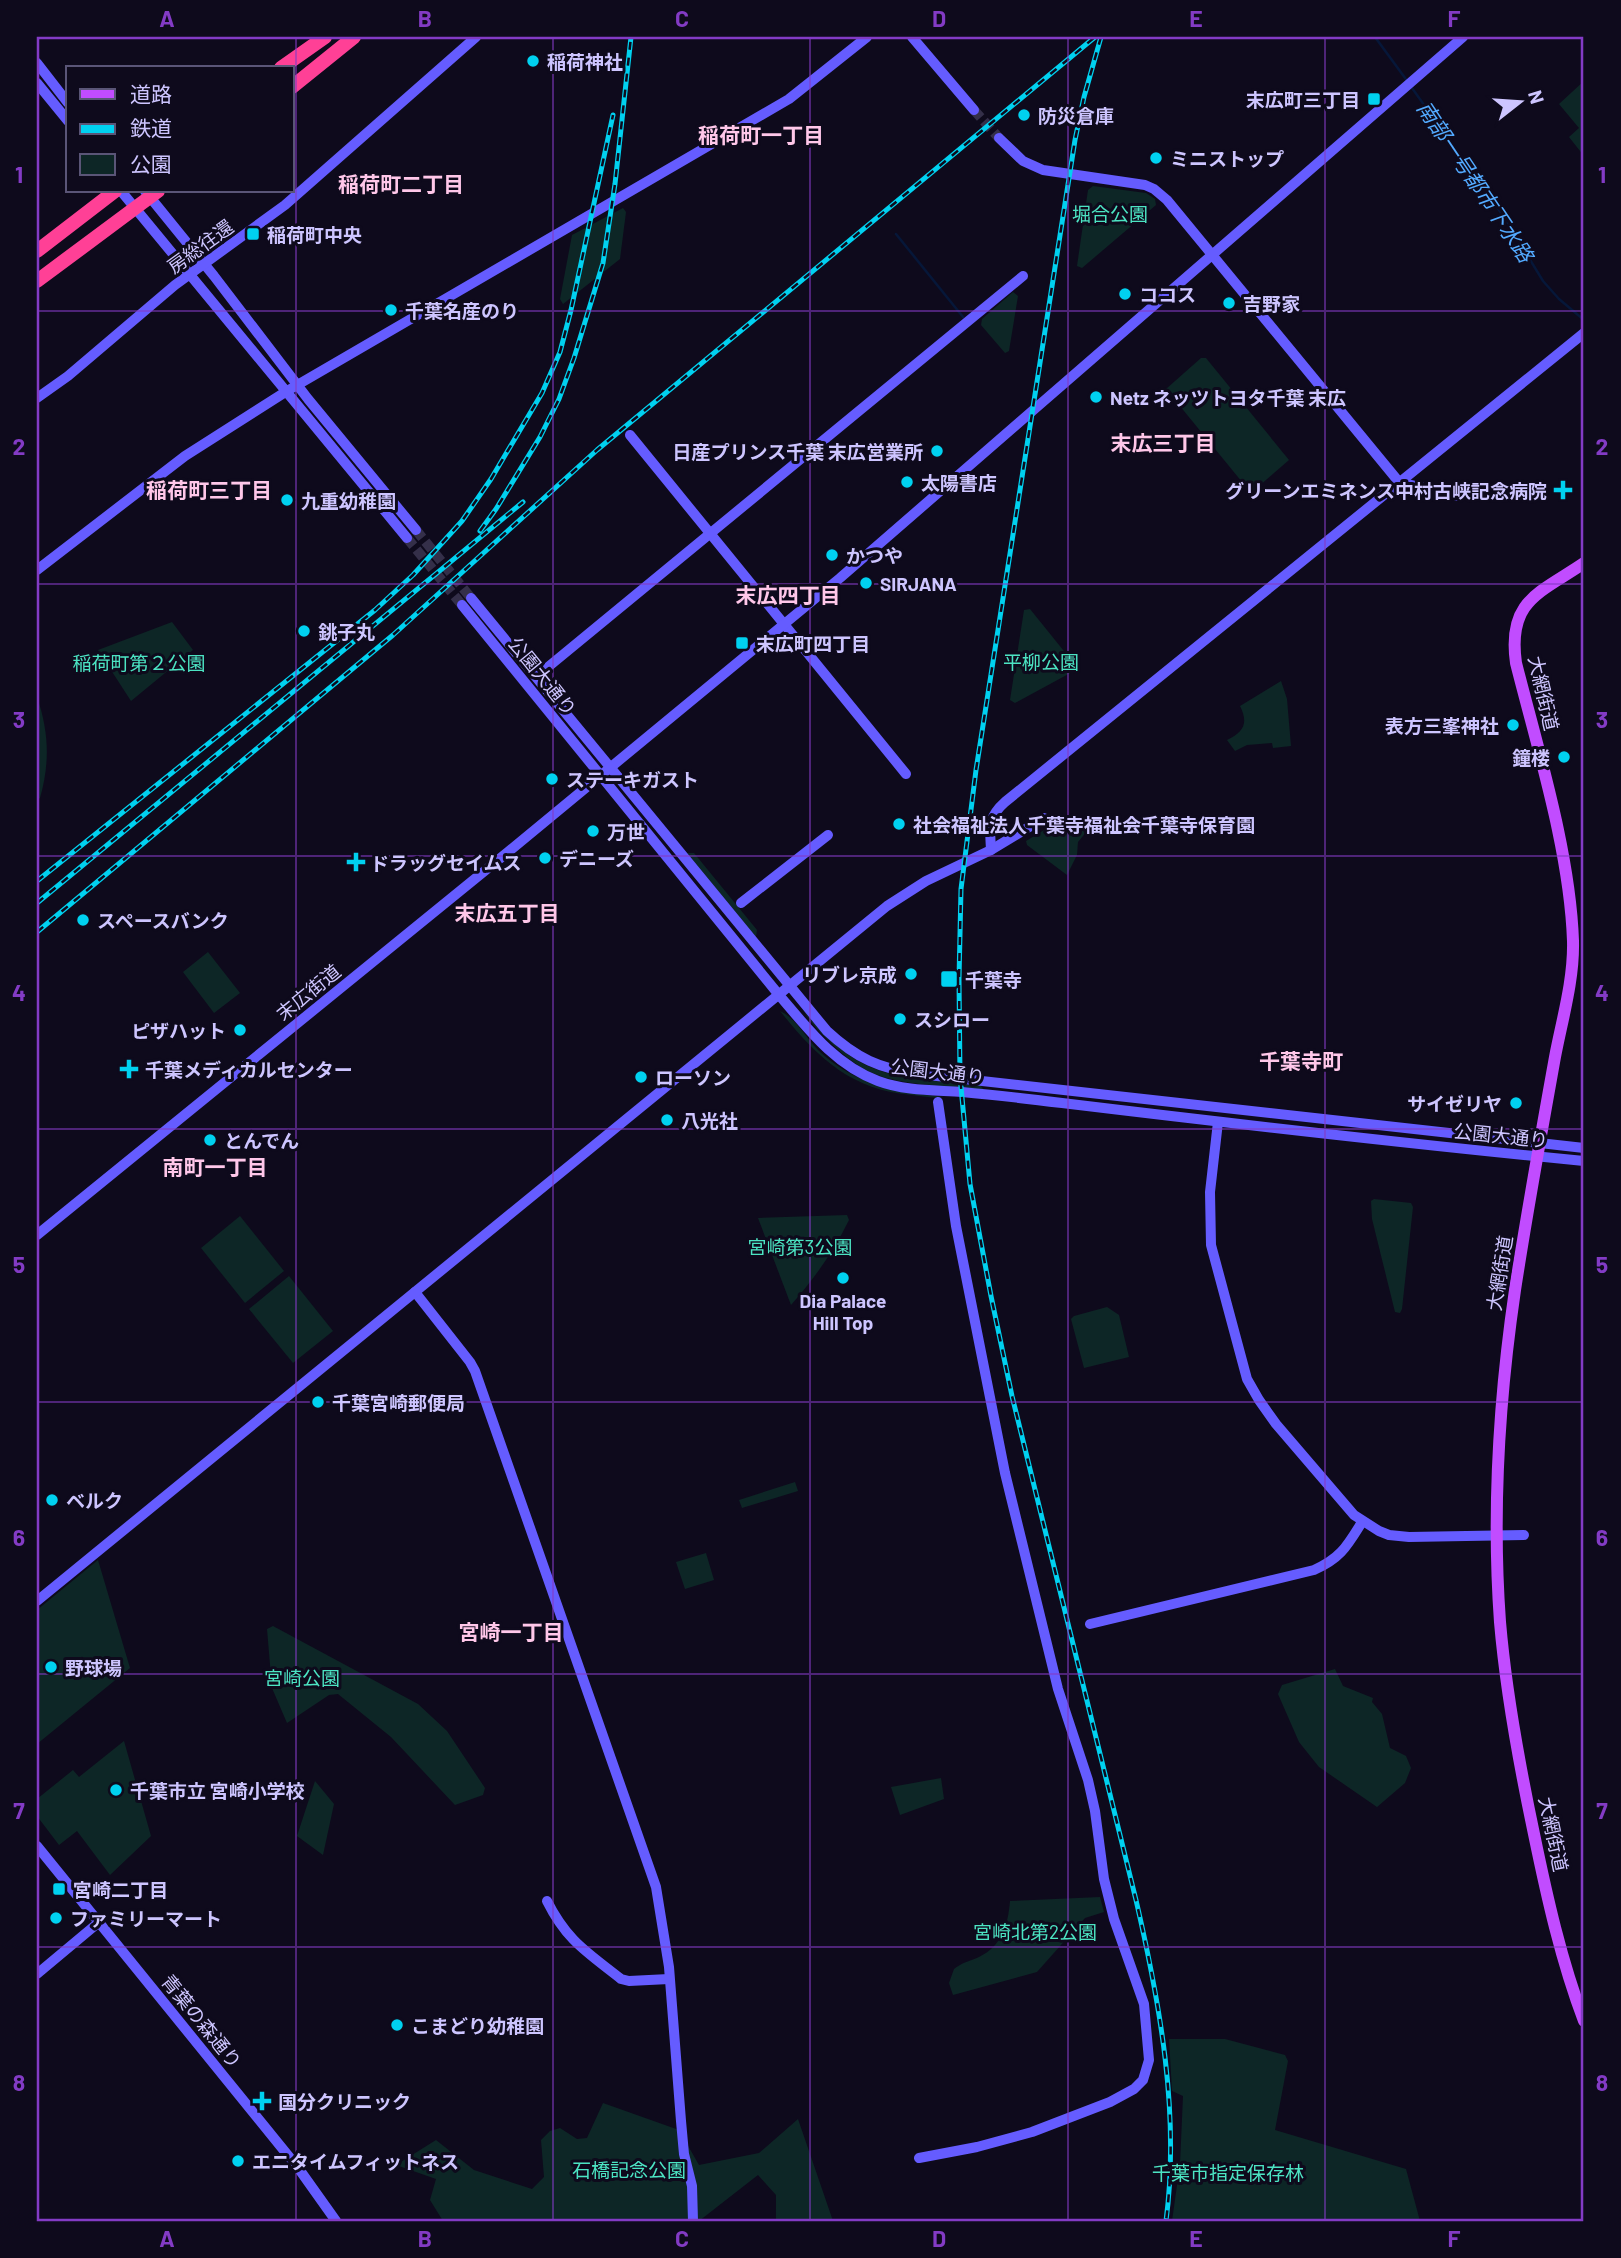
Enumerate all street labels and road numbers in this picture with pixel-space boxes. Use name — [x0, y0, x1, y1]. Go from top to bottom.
street label: 房総往還 — [162, 214, 238, 278]
street label: 公園大通り — [504, 632, 582, 720]
street label: 大網街道 — [1524, 653, 1564, 733]
street label: 末広街道 — [271, 959, 345, 1025]
street label: 公園大通り — [889, 1054, 987, 1088]
street label: 公園大通り — [1453, 1119, 1549, 1151]
street label: 大網街道 — [1482, 1234, 1516, 1312]
street label: 大網街道 — [1535, 1794, 1573, 1874]
street label: 青葉の森通り — [157, 1969, 247, 2073]

